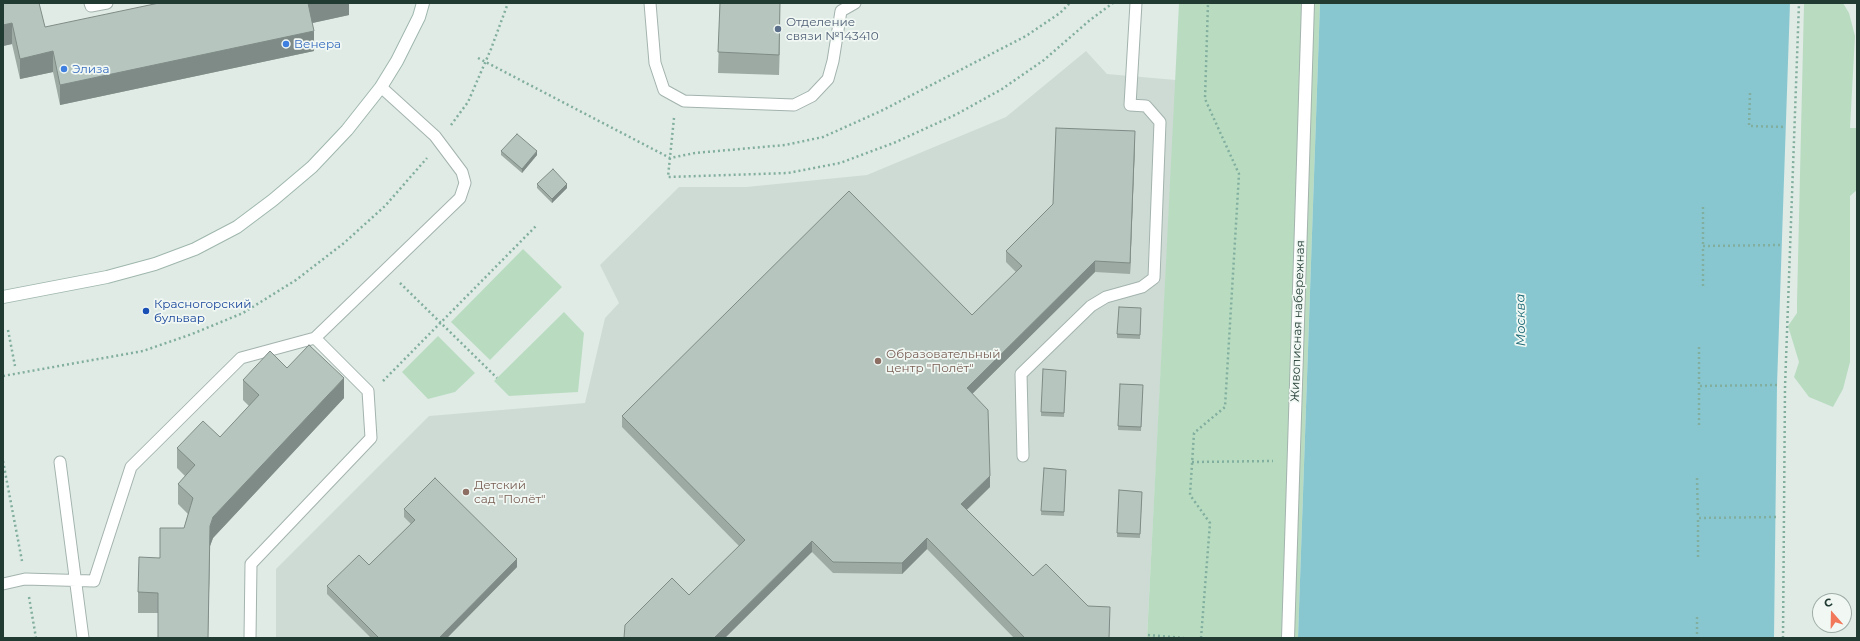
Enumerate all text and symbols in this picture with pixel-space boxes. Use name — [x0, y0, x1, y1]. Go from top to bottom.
place label: Отделение связи №143410 — [786, 15, 879, 43]
marker: Отделение связи №143410 — [773, 24, 783, 34]
place label: Венера — [294, 37, 341, 51]
marker: Венера — [281, 39, 291, 49]
place label: Элиза — [72, 62, 110, 76]
marker: Элиза — [59, 64, 69, 74]
street label: Живописная набережная — [1288, 240, 1308, 402]
water label: Москва — [1513, 293, 1529, 347]
place label: Красногорский бульвар — [154, 297, 251, 325]
marker: Красногорский бульвар — [141, 306, 151, 316]
place label: Образовательный центр "Полёт" — [886, 347, 1000, 375]
marker: Образовательный центр "Полёт" — [873, 356, 883, 366]
place label: Детский сад "Полёт" — [474, 478, 546, 506]
marker: Детский сад "Полёт" — [461, 487, 471, 497]
north arrow — [1812, 593, 1852, 633]
text: С — [1822, 595, 1834, 611]

